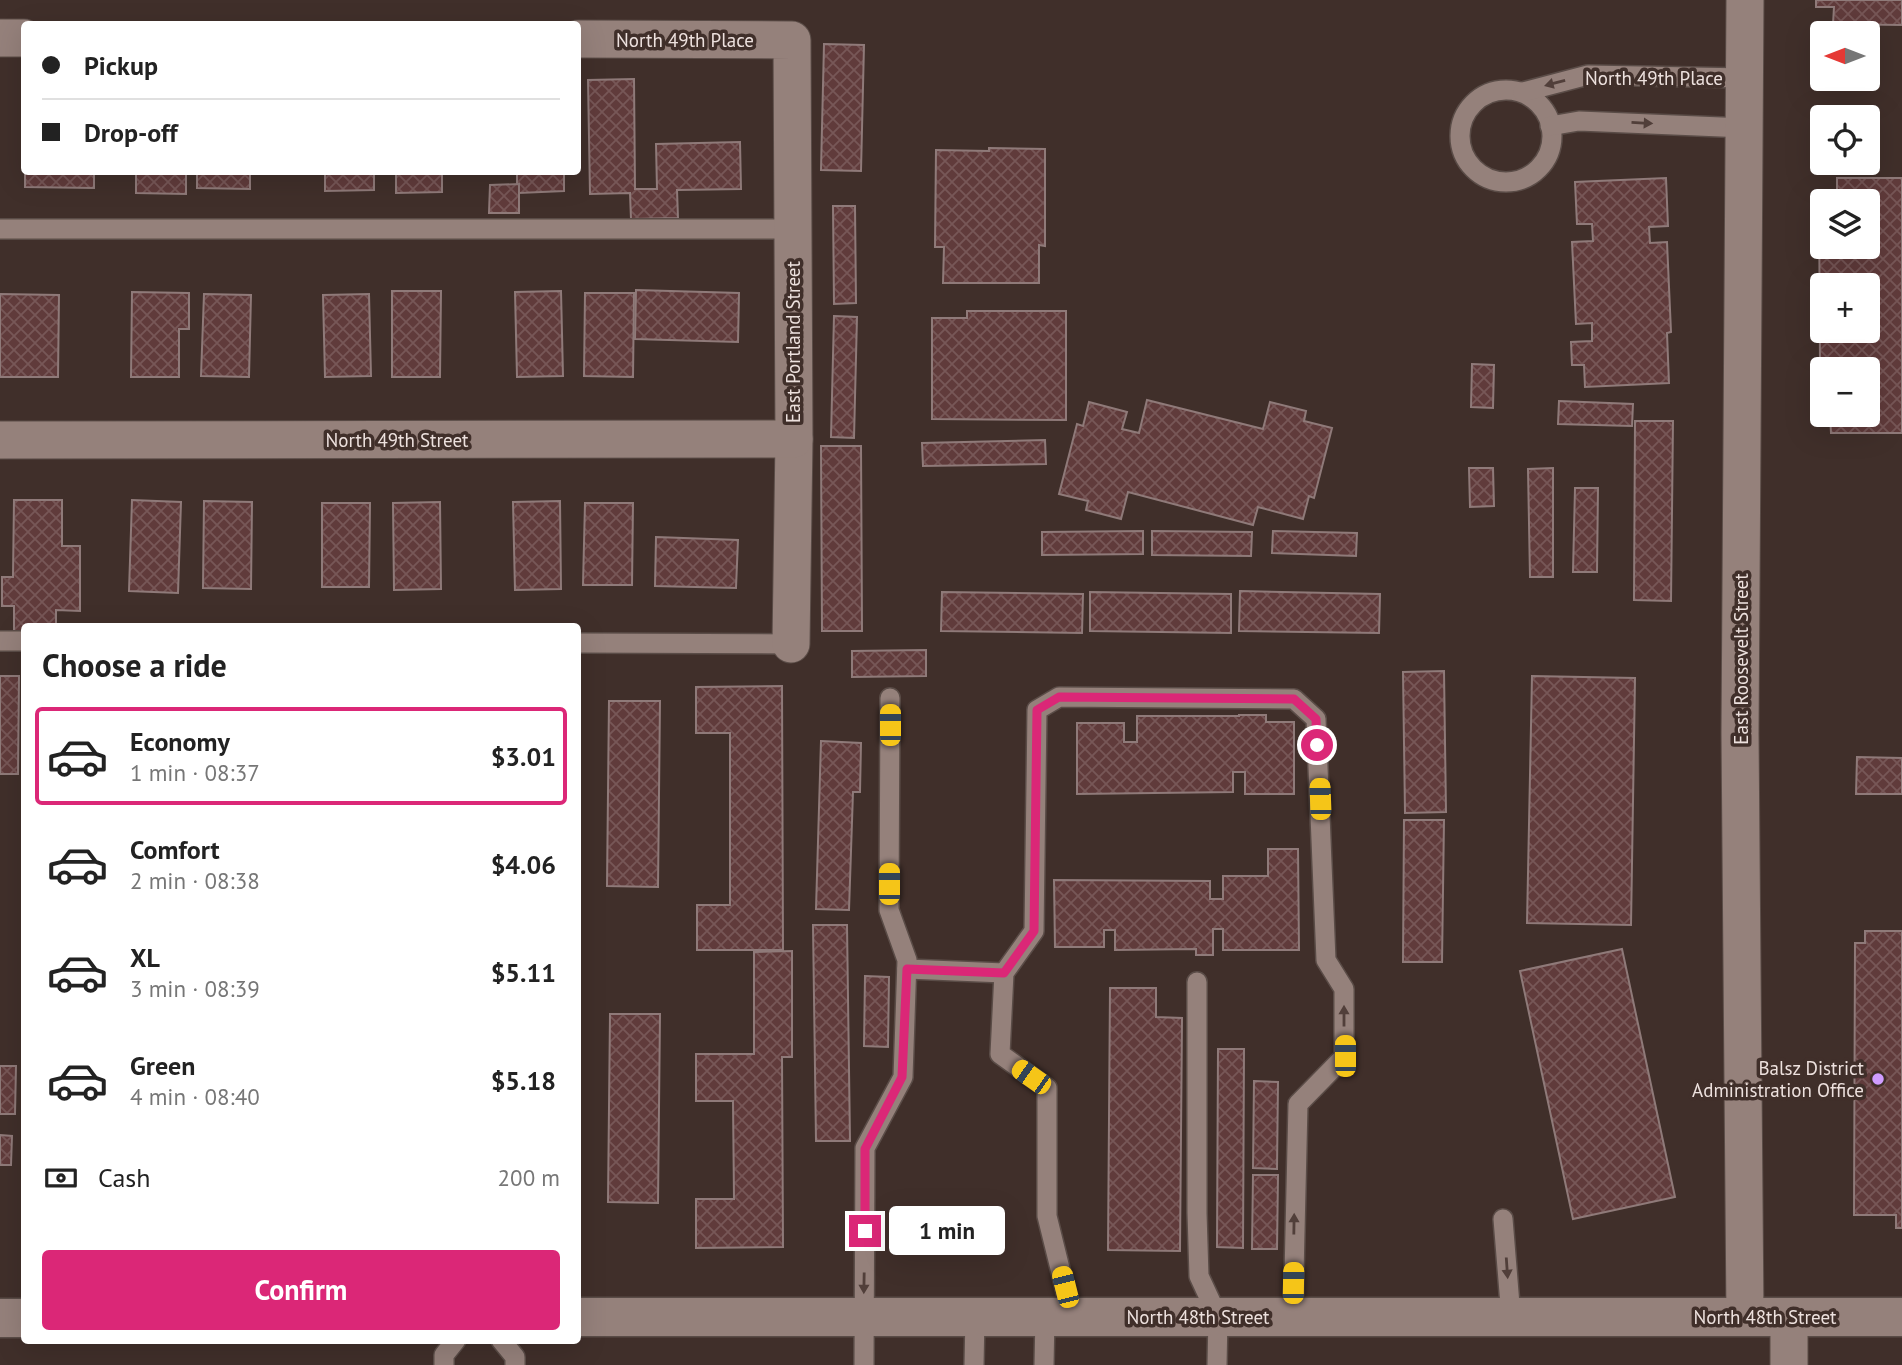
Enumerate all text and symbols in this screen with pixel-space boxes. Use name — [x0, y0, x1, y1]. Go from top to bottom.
north arrow — [1810, 21, 1880, 91]
map controls — [1810, 21, 1880, 427]
street label: North 49th Place — [616, 28, 754, 52]
text: Pickup — [84, 49, 158, 82]
street label: North 49th Place — [1585, 66, 1723, 90]
one-way arrow — [1544, 78, 1566, 89]
button: locate — [1810, 105, 1880, 175]
text: Drop-off — [84, 116, 178, 149]
one-way arrow — [1632, 117, 1654, 128]
button: layers — [1810, 189, 1880, 259]
street label: East Portland Street — [781, 260, 805, 423]
button: + — [1810, 273, 1880, 343]
button: − — [1810, 357, 1880, 427]
street label: North 49th Street — [325, 428, 469, 452]
street label: East Roosevelt Street — [1729, 573, 1753, 745]
text: Choose a ride — [42, 644, 227, 686]
car — [880, 704, 901, 746]
icon: car — [46, 725, 109, 788]
text: Economy — [130, 725, 230, 758]
route start — [1301, 729, 1333, 761]
text: $3.01 — [491, 740, 556, 773]
text: 1 min · 08:37 — [130, 758, 260, 787]
car — [1309, 778, 1332, 820]
icon: car — [46, 833, 109, 896]
text: Comfort — [130, 833, 220, 866]
text: $4.06 — [491, 848, 556, 881]
car — [879, 863, 900, 905]
text: 2 min · 08:38 — [130, 866, 260, 895]
icon: car — [46, 941, 109, 1004]
text: XL — [130, 941, 160, 974]
text: $5.11 — [491, 956, 556, 989]
text: 3 min · 08:39 — [130, 974, 260, 1003]
one-way arrow — [1338, 1004, 1350, 1026]
car — [1335, 1035, 1356, 1077]
icon: car — [46, 1049, 109, 1112]
text: Green — [130, 1049, 195, 1082]
car — [1008, 1056, 1055, 1098]
place label: Balsz District Administration Office — [1692, 1056, 1865, 1102]
text: $5.18 — [491, 1064, 556, 1097]
marker: Balsz District Administration Office — [1870, 1071, 1886, 1087]
text: 4 min · 08:40 — [130, 1082, 260, 1111]
icon: cash — [42, 1159, 80, 1197]
text: Cash — [98, 1161, 150, 1194]
text: 200 m — [498, 1163, 560, 1192]
callout: 1 min — [890, 1206, 1005, 1256]
one-way arrow — [1288, 1213, 1300, 1235]
route end — [849, 1215, 881, 1247]
text: 1 min — [919, 1216, 975, 1245]
button: Confirm — [42, 1250, 560, 1330]
one-way arrow — [1502, 1257, 1513, 1279]
car — [1283, 1262, 1304, 1304]
car — [1050, 1264, 1081, 1310]
one-way arrow — [859, 1272, 870, 1294]
street label: North 48th Street — [1126, 1305, 1270, 1329]
street label: North 48th Street — [1693, 1305, 1837, 1329]

